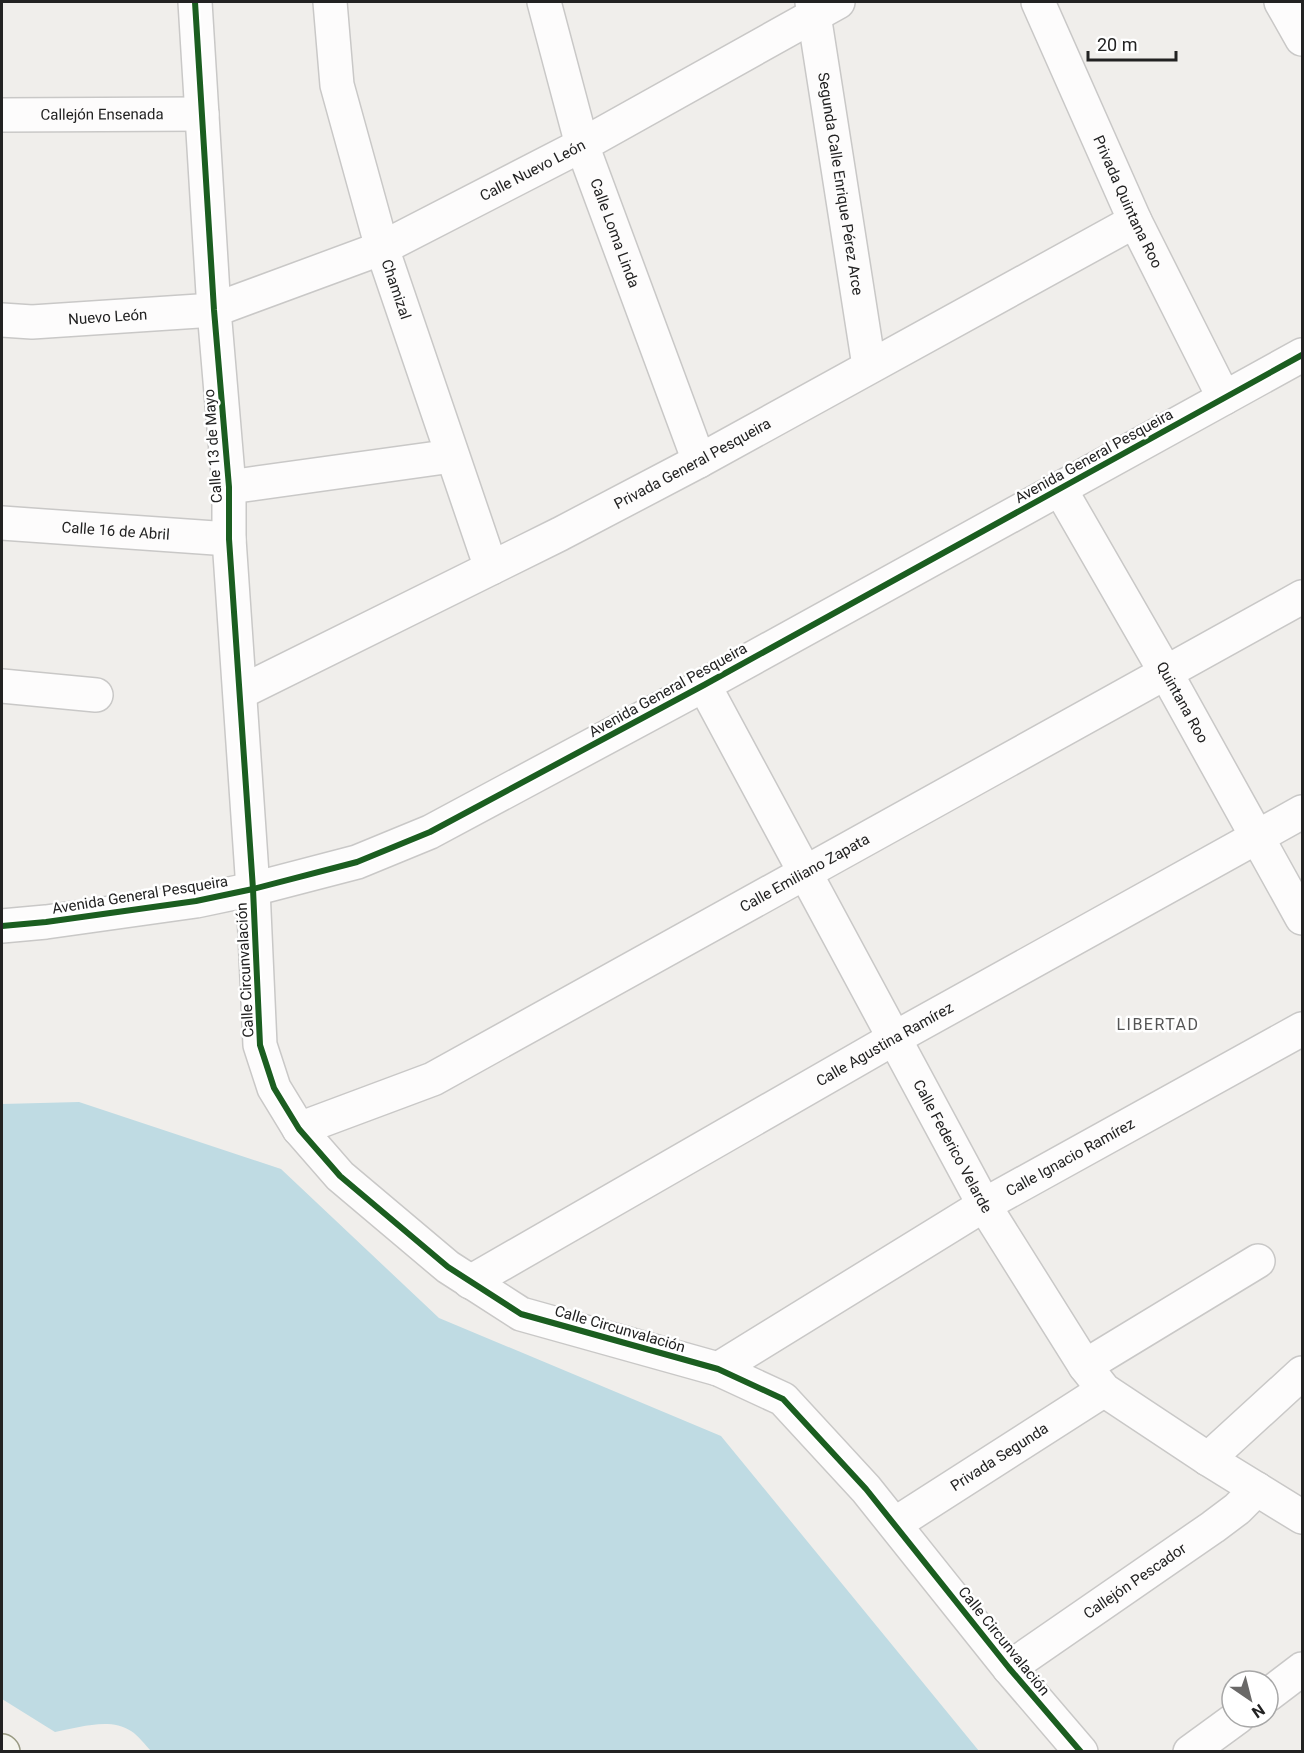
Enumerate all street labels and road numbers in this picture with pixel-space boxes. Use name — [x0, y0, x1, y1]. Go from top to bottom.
street label: Segunda Calle Enrique Pérez Arce — [814, 71, 867, 297]
street label: Callejón Ensenada — [40, 105, 164, 124]
street label: Privada Quintana Roo — [1089, 133, 1166, 271]
street label: Calle Nuevo León — [477, 136, 588, 205]
street label: Calle Loma Linda — [586, 176, 643, 290]
street label: Chamizal — [377, 257, 415, 322]
street label: Nuevo León — [68, 305, 148, 329]
street label: Calle 13 de Mayo — [200, 388, 226, 504]
street label: Avenida General Pesqueira — [1012, 405, 1176, 507]
street label: Privada General Pesqueira — [611, 414, 774, 513]
street label: Calle 16 de Abril — [61, 518, 170, 544]
street label: Avenida General Pesqueira — [586, 639, 750, 741]
street label: Quintana Roo — [1152, 659, 1212, 746]
street label: Calle Emiliano Zapata — [737, 830, 873, 916]
street label: Avenida General Pesqueira — [51, 872, 229, 918]
street label: Calle Circunvalación — [232, 902, 258, 1038]
street label: Calle Agustina Ramírez — [813, 998, 956, 1090]
street label: Calle Federico Velarde — [909, 1077, 996, 1216]
street label: Calle Ignacio Ramírez — [1003, 1114, 1138, 1200]
street label: Calle Circunvalación — [553, 1302, 687, 1356]
street label: Privada Segunda — [947, 1419, 1052, 1495]
street label: Callejón Pescador — [1080, 1539, 1190, 1623]
street label: Calle Circunvalación — [954, 1583, 1054, 1699]

